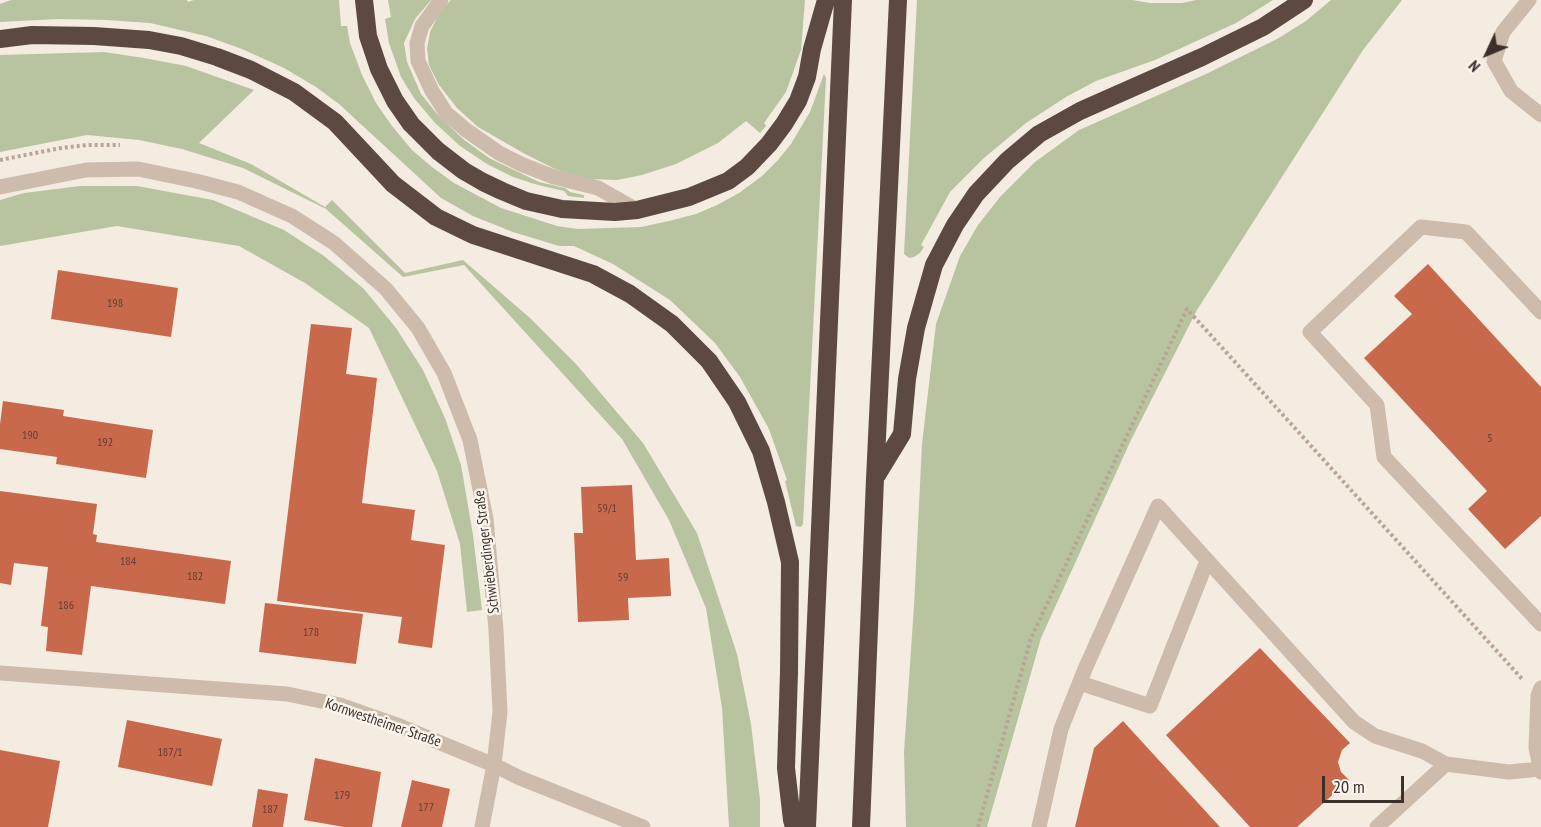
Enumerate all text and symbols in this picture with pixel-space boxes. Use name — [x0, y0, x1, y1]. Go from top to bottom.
north arrow — [1457, 24, 1517, 84]
text: N — [1464, 56, 1484, 77]
house number: 198 — [107, 297, 123, 311]
house number: 190 — [22, 429, 38, 443]
house number: 5 — [1487, 432, 1493, 446]
house number: 192 — [97, 436, 113, 450]
street label: Schwieberdinger Straße — [471, 489, 503, 615]
house number: 59/1 — [597, 502, 617, 516]
house number: 184 — [120, 555, 136, 569]
house number: 182 — [187, 570, 203, 584]
house number: 59 — [618, 571, 628, 585]
house number: 186 — [58, 599, 74, 613]
house number: 178 — [303, 626, 319, 640]
street label: Kornwestheimer Straße — [323, 695, 443, 751]
house number: 187/1 — [157, 746, 183, 760]
scale bar — [1325, 764, 1408, 802]
text: 20 m — [1333, 775, 1365, 798]
house number: 179 — [334, 789, 350, 803]
house number: 177 — [418, 801, 434, 815]
house number: 187 — [262, 803, 278, 817]

